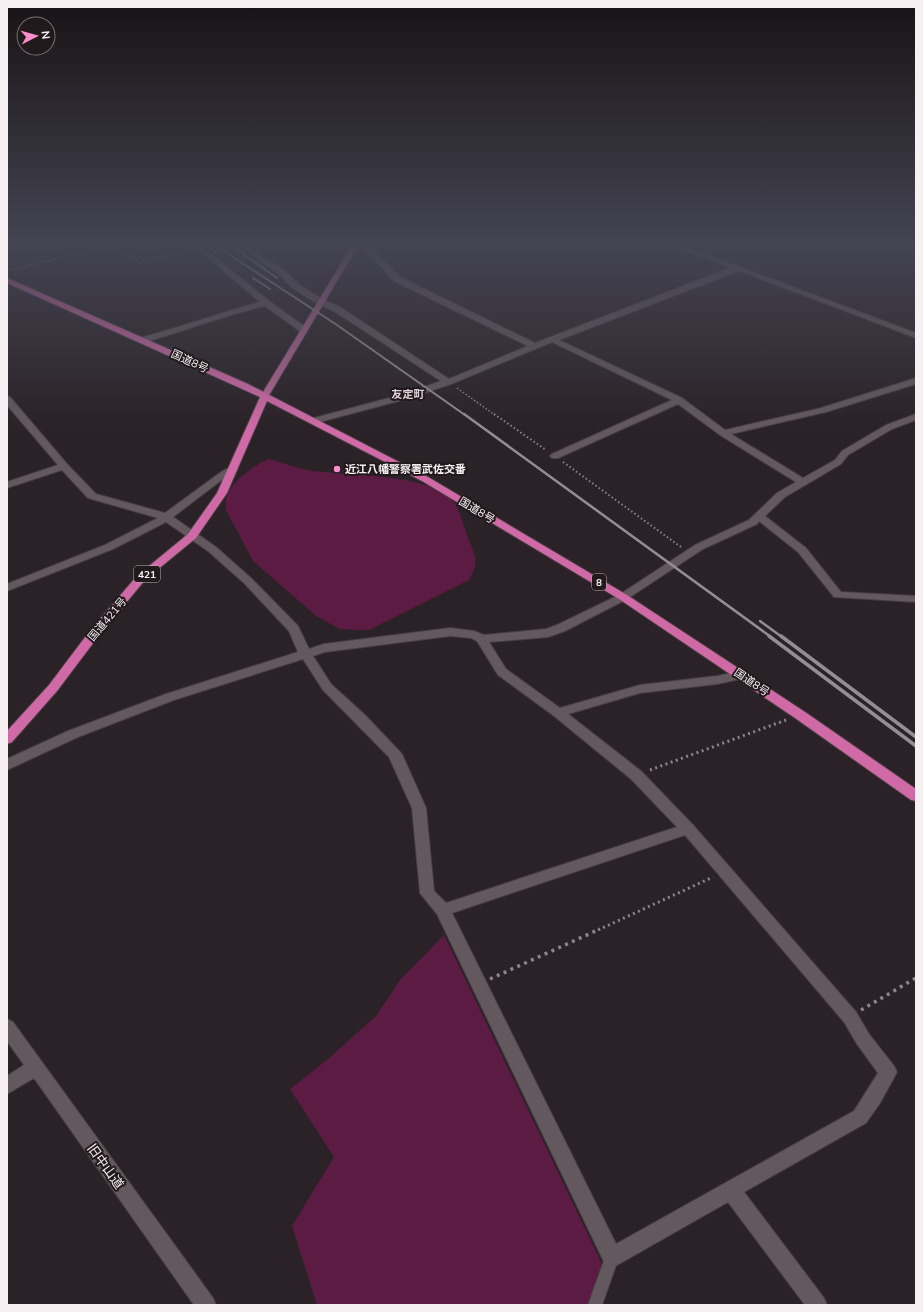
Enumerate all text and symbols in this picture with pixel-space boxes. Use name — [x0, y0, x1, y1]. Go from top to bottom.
north arrow — [16, 16, 56, 56]
text: N — [39, 30, 53, 40]
street label: 国道8号 — [169, 346, 211, 376]
district label: 友定町 — [392, 387, 425, 401]
place label: 近江八幡警察署武佐交番 — [345, 462, 466, 476]
marker: 近江八幡警察署武佐交番 — [332, 464, 342, 474]
street label: 国道8号 — [456, 494, 498, 526]
road number: 421 — [134, 566, 160, 582]
road number: 8 — [592, 574, 606, 590]
street label: 国道421号 — [85, 594, 129, 644]
street label: 国道8号 — [732, 665, 772, 699]
street label: 旧中山道 — [84, 1140, 128, 1192]

